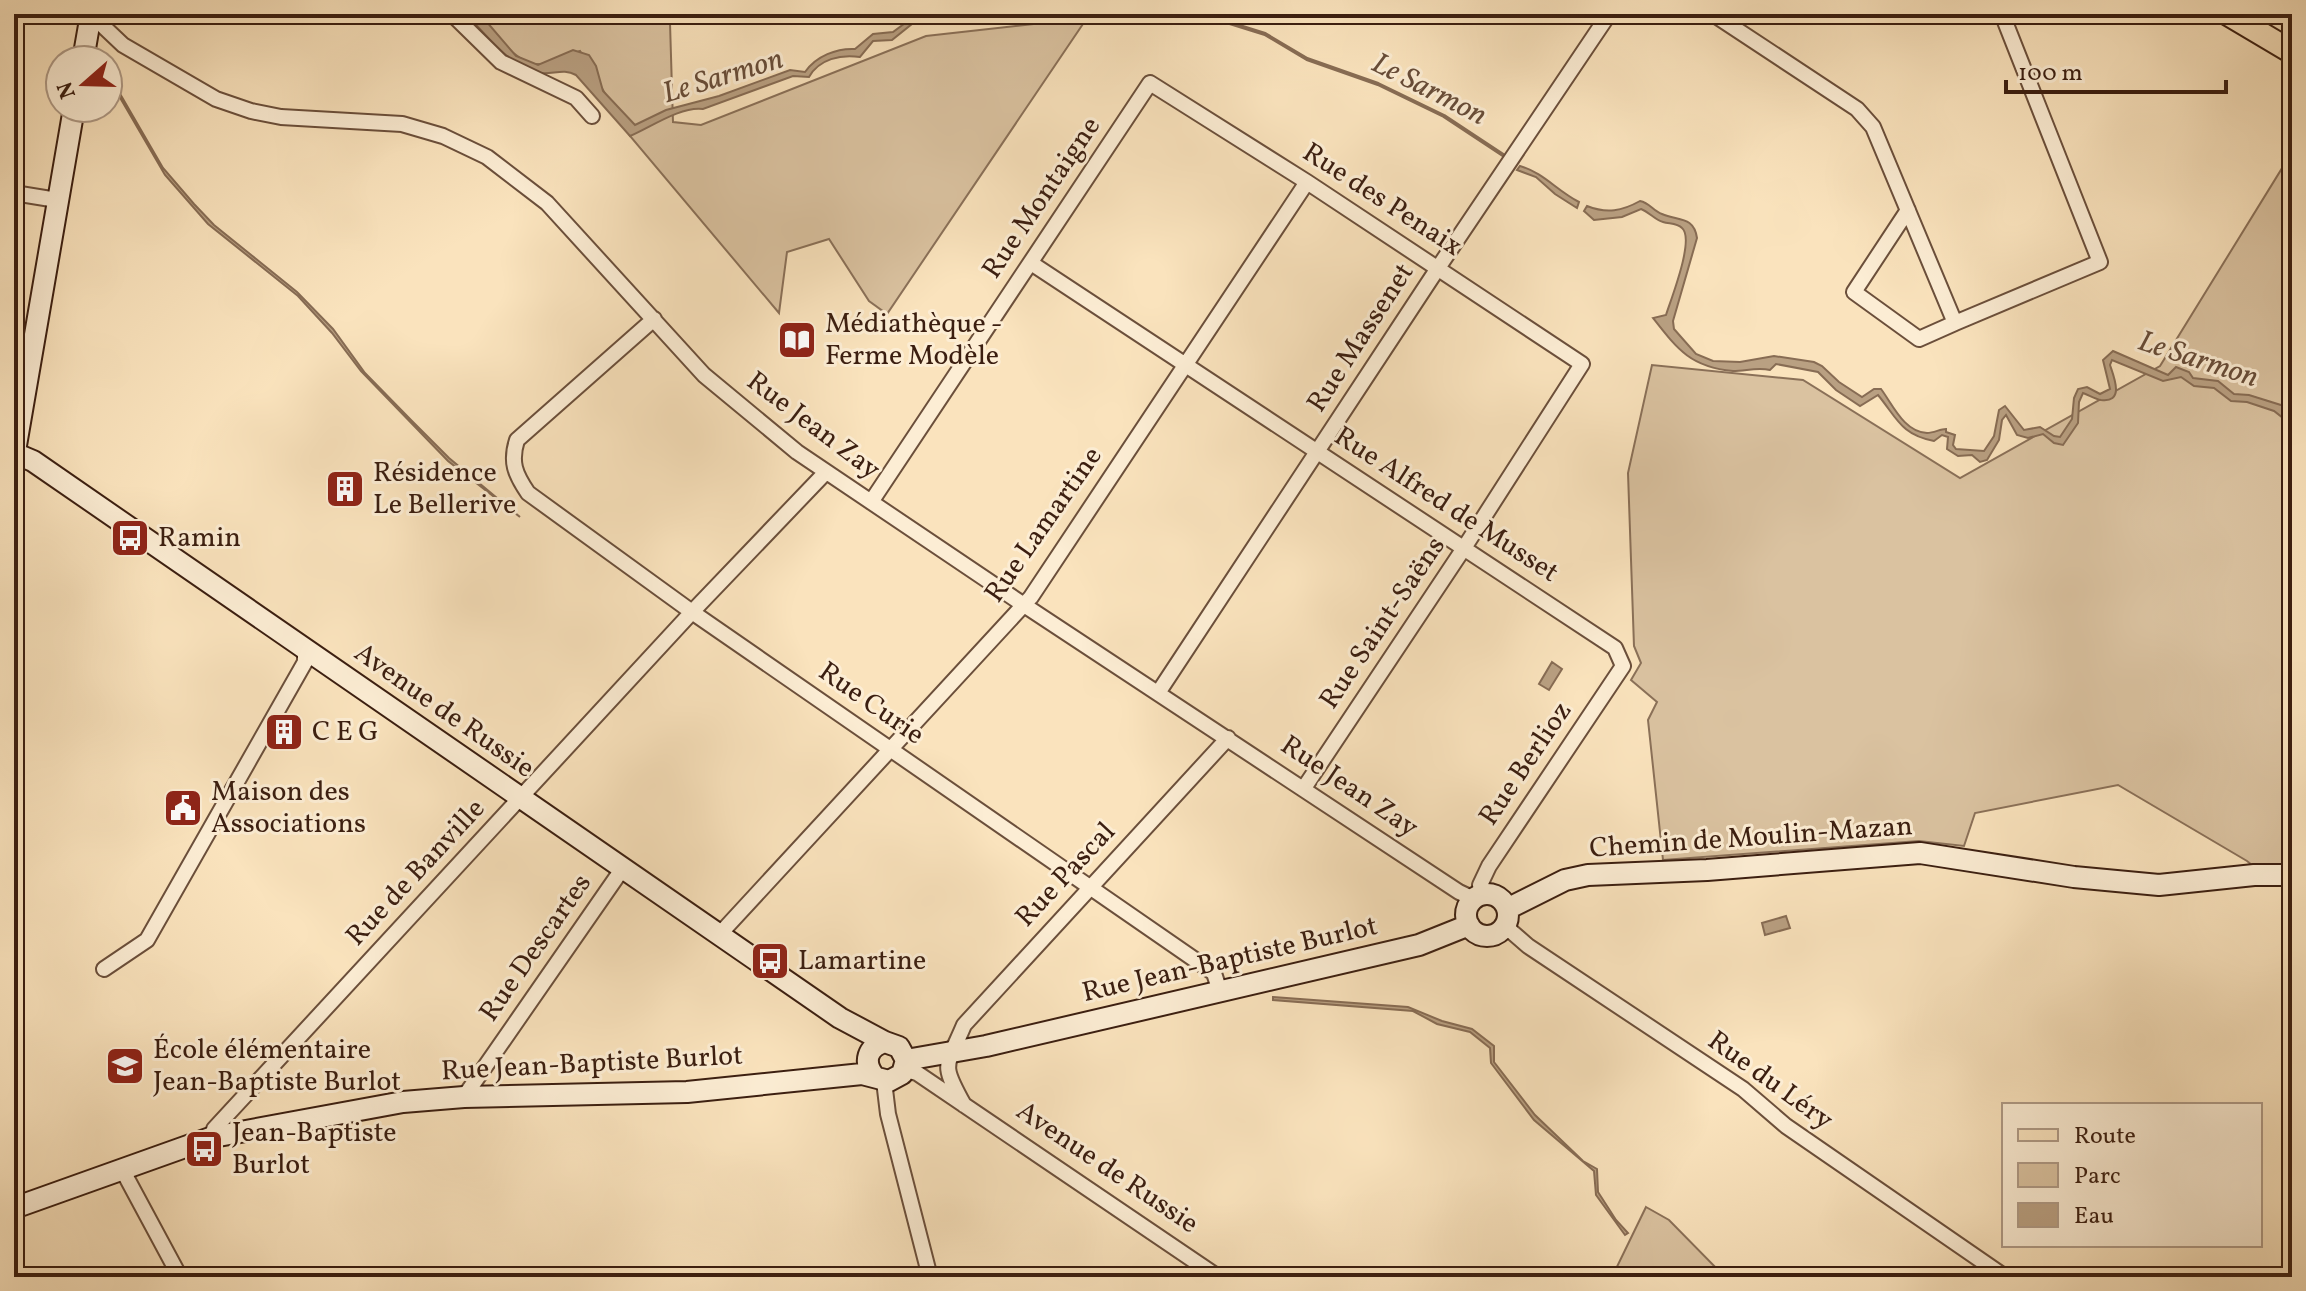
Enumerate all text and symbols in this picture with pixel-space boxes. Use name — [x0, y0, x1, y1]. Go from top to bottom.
water label: Le Sarmon — [657, 39, 789, 115]
water label: Le Sarmon — [1364, 43, 1494, 137]
north arrow — [44, 44, 124, 124]
scale bar — [2006, 44, 2226, 94]
text: 100 m — [2018, 57, 2083, 91]
text: N — [50, 77, 85, 103]
street label: Rue Montaigne — [973, 109, 1111, 287]
street label: Rue des Penaix — [1295, 134, 1469, 266]
street label: Rue Massenet — [1298, 256, 1424, 420]
place label: Médiathèque - Ferme Modèle — [825, 305, 1002, 376]
library icon: Médiathèque - Ferme Modèle — [776, 319, 818, 361]
water label: Le Sarmon — [2132, 321, 2264, 399]
street label: Rue Jean Zay — [738, 363, 888, 489]
street label: Rue Alfred de Musset — [1326, 418, 1566, 592]
street label: Rue Lamartine — [976, 439, 1112, 611]
place label: Résidence Le Bellerive — [373, 454, 516, 525]
building icon: Résidence Le Bellerive — [324, 468, 366, 510]
bus stop icon: Ramin — [109, 517, 151, 559]
place label: Ramin — [158, 519, 241, 558]
street label: Rue Saint-Saëns — [1311, 529, 1455, 717]
street label: Avenue de Russie — [346, 634, 542, 788]
street label: Rue Curie — [810, 653, 932, 755]
street label: Rue Berlioz — [1470, 694, 1582, 834]
building icon: C E G — [263, 711, 305, 753]
place label: C E G — [312, 713, 379, 752]
street label: Rue Jean Zay — [1272, 727, 1426, 847]
place label: Maison des Associations — [211, 773, 366, 844]
public building icon: Maison des Associations — [162, 787, 204, 829]
street label: Rue de Banville — [337, 791, 495, 955]
street label: Chemin de Moulin-Mazan — [1588, 807, 1914, 869]
street label: Rue Pascal — [1007, 814, 1125, 936]
street label: Rue Descartes — [471, 866, 601, 1030]
street label: Rue Jean-Baptiste Burlot — [1078, 907, 1382, 1013]
bus stop icon: Lamartine — [749, 940, 791, 982]
place label: Lamartine — [798, 942, 926, 981]
street label: Rue du Léry — [1699, 1022, 1841, 1140]
place label: École élémentaire Jean-Baptiste Burlot — [153, 1031, 401, 1102]
street label: Rue Jean-Baptiste Burlot — [440, 1037, 744, 1091]
school or university icon: École élémentaire Jean-Baptiste Burlot — [104, 1045, 146, 1087]
street label: Avenue de Russie — [1008, 1092, 1206, 1244]
legend — [2002, 1103, 2262, 1247]
place label: Jean-Baptiste Burlot — [232, 1114, 397, 1185]
text: Route — [2074, 1120, 2136, 1154]
bus stop icon: Jean-Baptiste Burlot — [183, 1128, 225, 1170]
text: Parc — [2074, 1160, 2121, 1194]
text: Eau — [2074, 1200, 2114, 1234]

